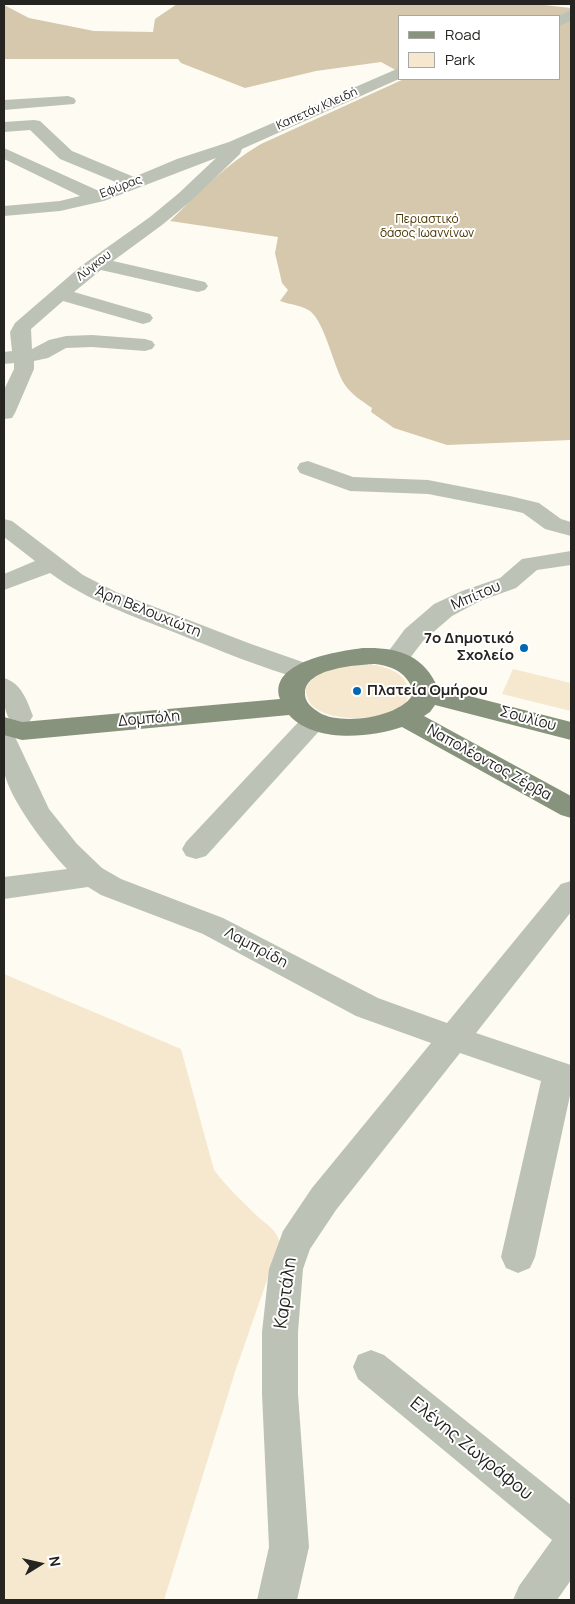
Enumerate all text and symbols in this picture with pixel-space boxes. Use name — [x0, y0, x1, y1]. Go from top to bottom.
legend — [398, 15, 560, 80]
text: Road — [445, 24, 481, 45]
text: Park — [445, 49, 475, 70]
street label: Καπετάν Κλειδή — [274, 85, 360, 133]
street label: Εφύρας — [98, 172, 144, 202]
park label: Περιαστικό δάσος Ιωαννίνων — [380, 213, 474, 241]
street label: Λύγκου — [74, 248, 114, 284]
street label: Μπίτου — [448, 578, 504, 614]
street label: Άρη Βελουχιώτη — [92, 583, 204, 641]
place label: 7ο Δημοτικό Σχολείο — [424, 630, 514, 665]
marker: 7ο Δημοτικό Σχολείο — [518, 642, 530, 654]
place label: Πλατεία Ομήρου — [367, 682, 488, 700]
marker: Πλατεία Ομήρου — [351, 685, 363, 697]
street label: Σουλίου — [498, 703, 558, 735]
street label: Δομπόλη — [117, 707, 181, 731]
street label: Ναπολέοντος Ζέρβα — [424, 721, 554, 805]
street label: Λαμπρίδη — [221, 924, 291, 972]
street label: Καρτάλη — [270, 1256, 302, 1330]
street label: Ελένης Ζωγράφου — [405, 1393, 537, 1505]
north arrow — [15, 1539, 65, 1589]
text: N — [45, 1555, 65, 1568]

